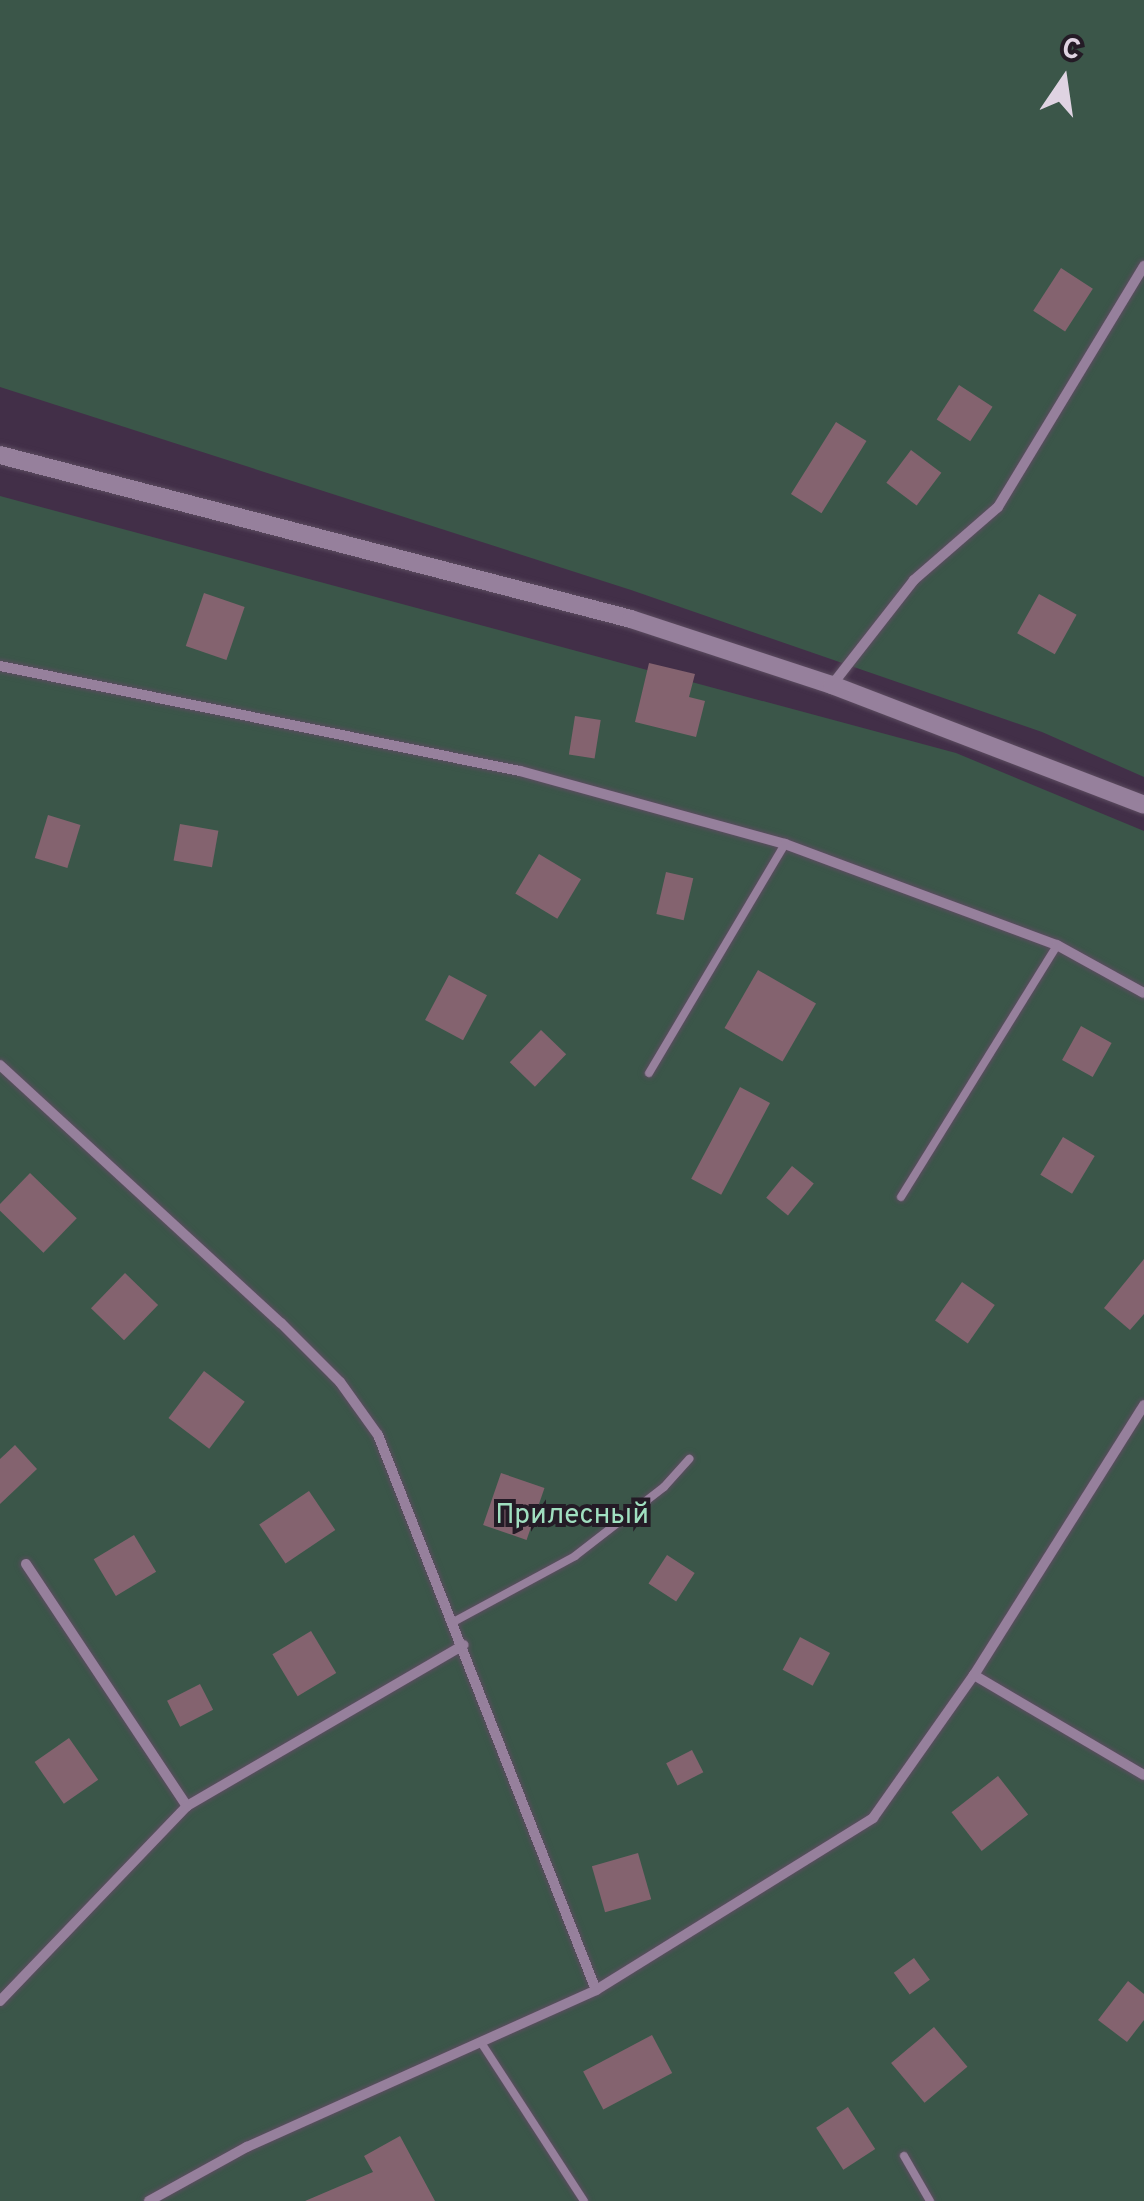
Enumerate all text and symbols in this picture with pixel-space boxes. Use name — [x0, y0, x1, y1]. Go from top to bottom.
north arrow — [1014, 30, 1114, 130]
text: С — [1058, 31, 1084, 70]
park label: Прилесный — [495, 1499, 649, 1533]

